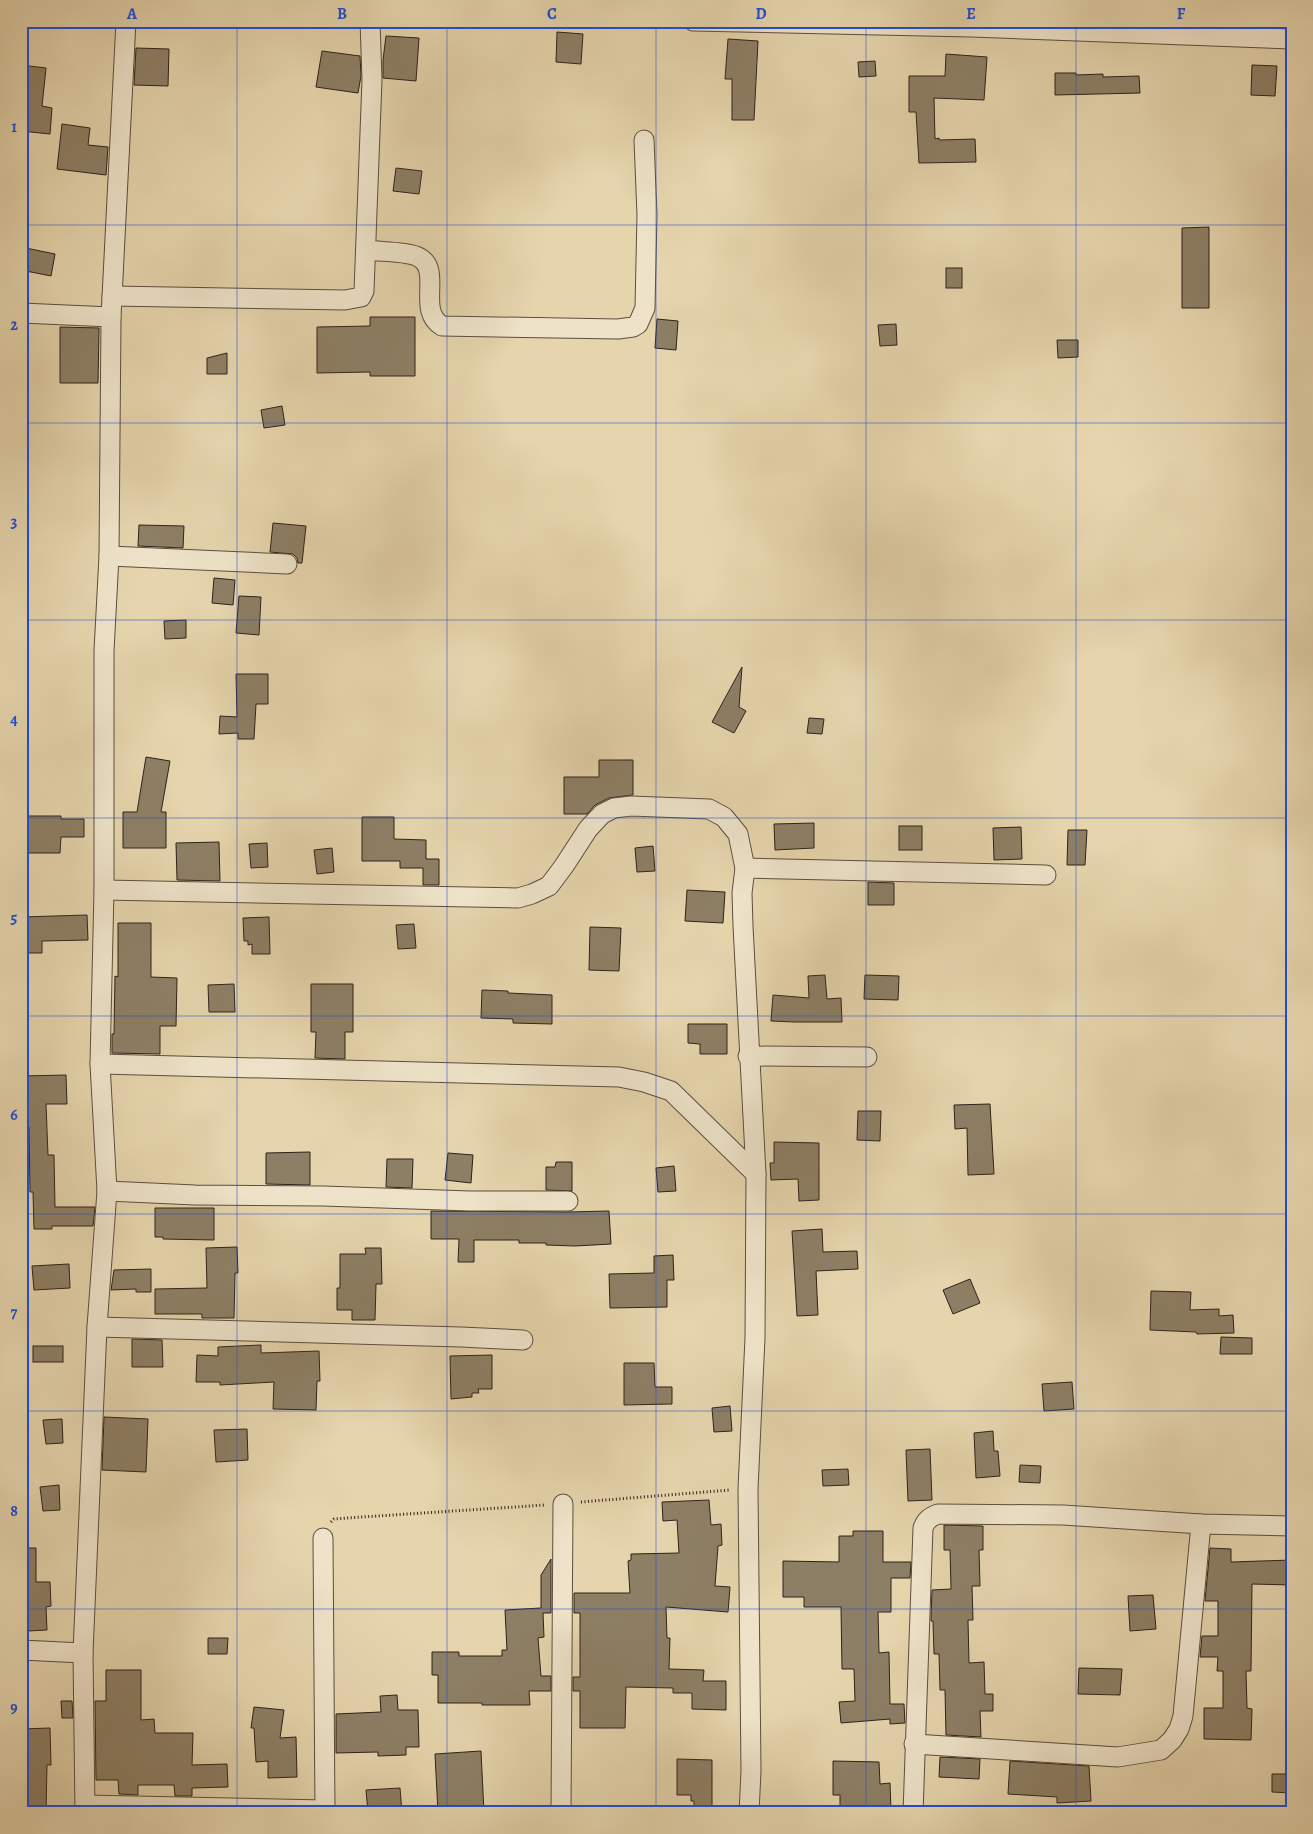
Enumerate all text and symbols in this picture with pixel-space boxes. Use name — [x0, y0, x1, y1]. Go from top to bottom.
text: A — [126, 3, 138, 25]
text: B — [337, 3, 347, 25]
text: C — [547, 3, 557, 25]
text: D — [755, 3, 767, 25]
text: E — [966, 3, 976, 25]
text: F — [1177, 3, 1186, 25]
text: 1 — [11, 116, 17, 138]
text: 2 — [10, 314, 18, 336]
text: 3 — [11, 511, 18, 533]
text: 4 — [10, 709, 18, 731]
text: 5 — [11, 907, 18, 929]
text: 6 — [10, 1104, 18, 1126]
text: 7 — [11, 1302, 18, 1324]
text: 8 — [10, 1500, 18, 1522]
text: 9 — [10, 1697, 18, 1719]

